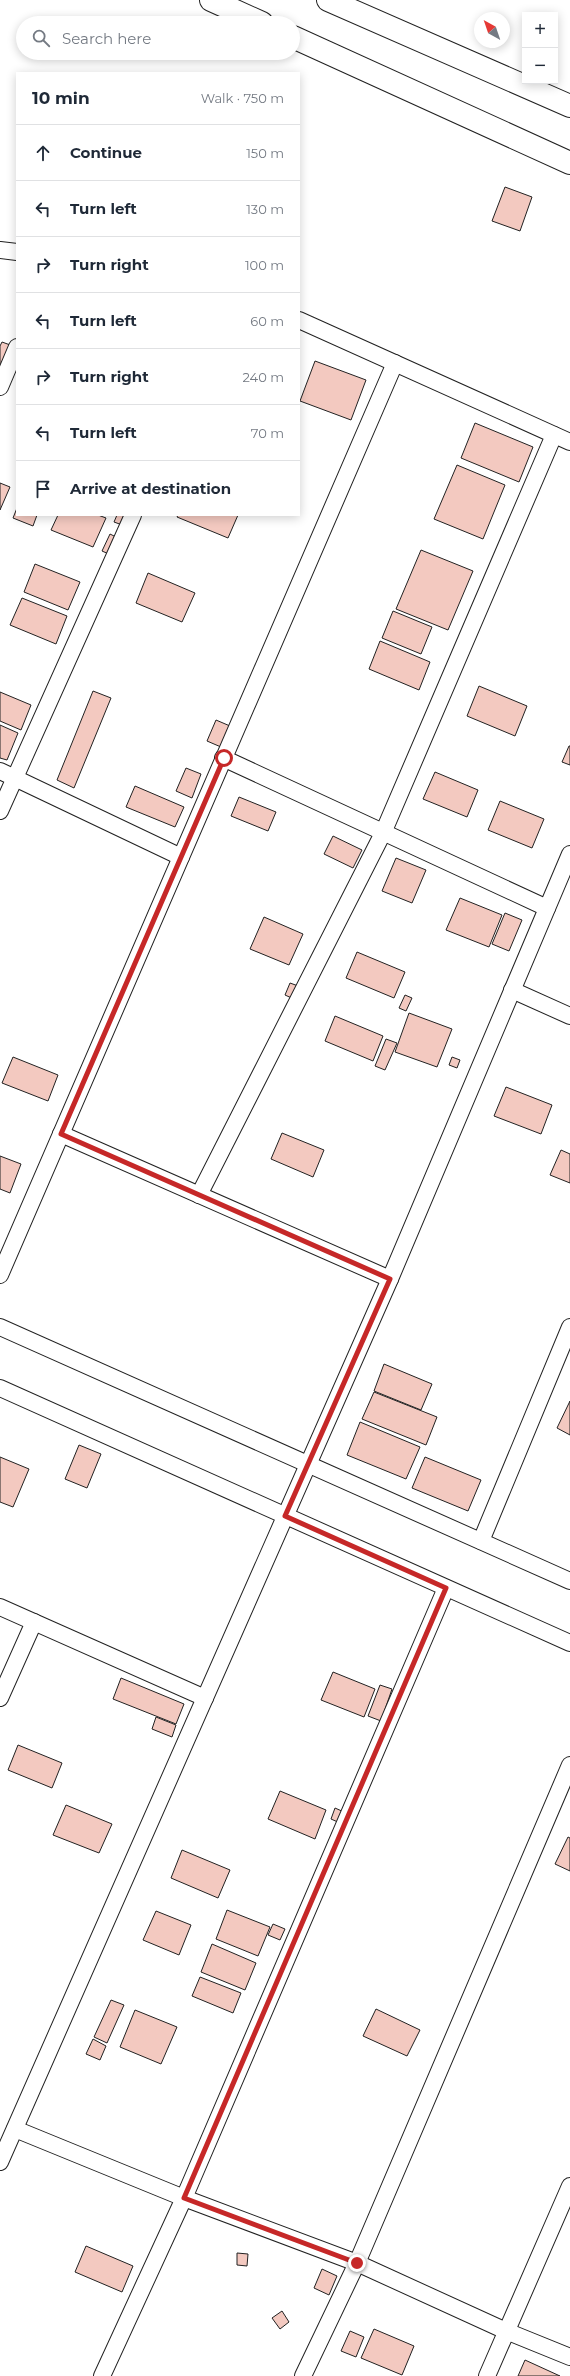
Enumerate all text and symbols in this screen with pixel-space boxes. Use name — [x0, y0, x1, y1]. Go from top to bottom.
north arrow — [474, 12, 510, 48]
map controls — [522, 12, 558, 84]
button: + — [522, 12, 558, 48]
search box — [16, 16, 300, 60]
icon: search — [30, 27, 52, 49]
text: Search here — [62, 29, 151, 48]
button: − — [522, 48, 558, 84]
text: 10 min — [32, 88, 90, 108]
text: Walk · 750 m — [201, 90, 284, 106]
icon: ahead — [32, 142, 54, 164]
text: Continue — [70, 143, 142, 162]
text: 150 m — [246, 145, 284, 161]
icon: left — [32, 198, 54, 220]
text: Turn left — [70, 199, 137, 218]
text: 130 m — [246, 201, 284, 217]
icon: right — [32, 254, 54, 276]
text: Turn right — [70, 255, 149, 274]
text: 100 m — [245, 257, 284, 273]
icon: left — [32, 310, 54, 332]
text: Turn left — [70, 311, 137, 330]
text: 60 m — [250, 313, 284, 329]
icon: right — [32, 366, 54, 388]
text: Turn right — [70, 367, 149, 386]
text: 240 m — [243, 369, 284, 385]
icon: left — [32, 422, 54, 444]
text: Turn left — [70, 423, 137, 442]
text: 70 m — [251, 425, 284, 441]
icon: arrive — [32, 478, 54, 500]
text: Arrive at destination — [70, 479, 231, 498]
route start — [215, 749, 233, 767]
route end — [348, 2254, 366, 2272]

